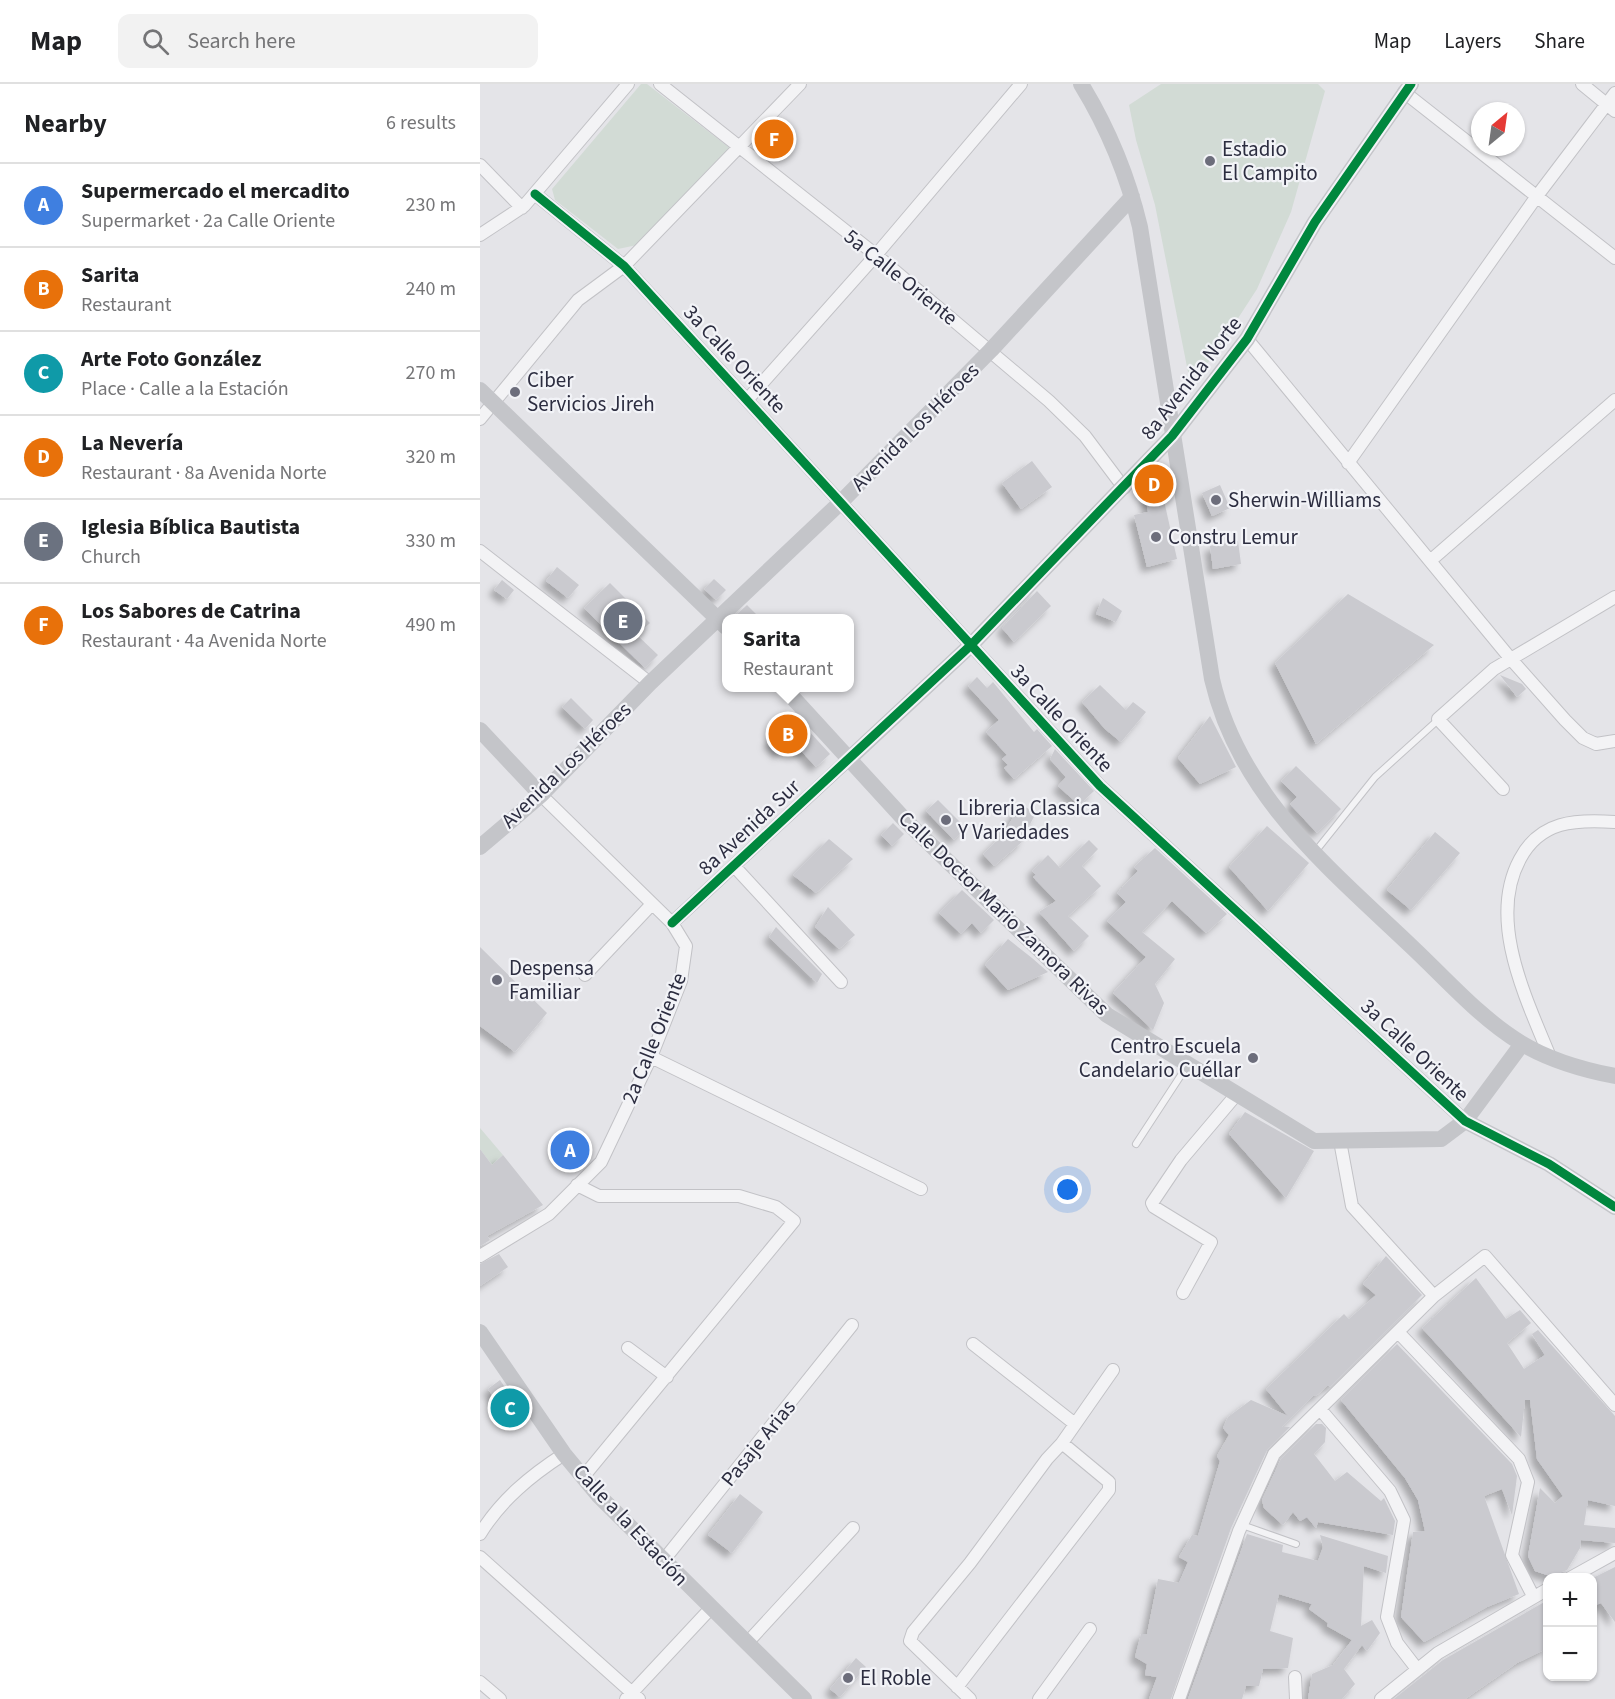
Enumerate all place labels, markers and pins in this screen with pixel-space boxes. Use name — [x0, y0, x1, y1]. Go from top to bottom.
pin: F — [754, 116, 794, 162]
place label: Estadio El Campito — [1222, 134, 1318, 188]
marker: Estadio El Campito — [1203, 154, 1217, 168]
place label: Ciber Servicios Jireh — [527, 365, 655, 419]
marker: Ciber Servicios Jireh — [508, 385, 522, 399]
pin: D — [1134, 462, 1174, 506]
place label: Sherwin-Williams — [1228, 485, 1381, 515]
marker: Sherwin-Williams — [1209, 493, 1223, 507]
place label: Constru Lemur — [1168, 522, 1298, 552]
marker: Constru Lemur — [1149, 530, 1163, 544]
pin: E — [604, 598, 642, 644]
pin: B — [768, 712, 808, 756]
place label: Libreria Classica Y Variedades — [957, 793, 1100, 847]
marker: Libreria Classica Y Variedades — [939, 813, 953, 827]
place label: Despensa Familiar — [509, 953, 594, 1007]
marker: Despensa Familiar — [490, 973, 504, 987]
place label: Centro Escuela Candelario Cuéllar — [1079, 1031, 1242, 1085]
marker: Centro Escuela Candelario Cuéllar — [1246, 1051, 1260, 1065]
pin: A — [550, 1128, 590, 1172]
pin: C — [490, 1386, 530, 1430]
place label: El Roble — [860, 1663, 931, 1693]
marker: El Roble — [841, 1671, 855, 1685]

